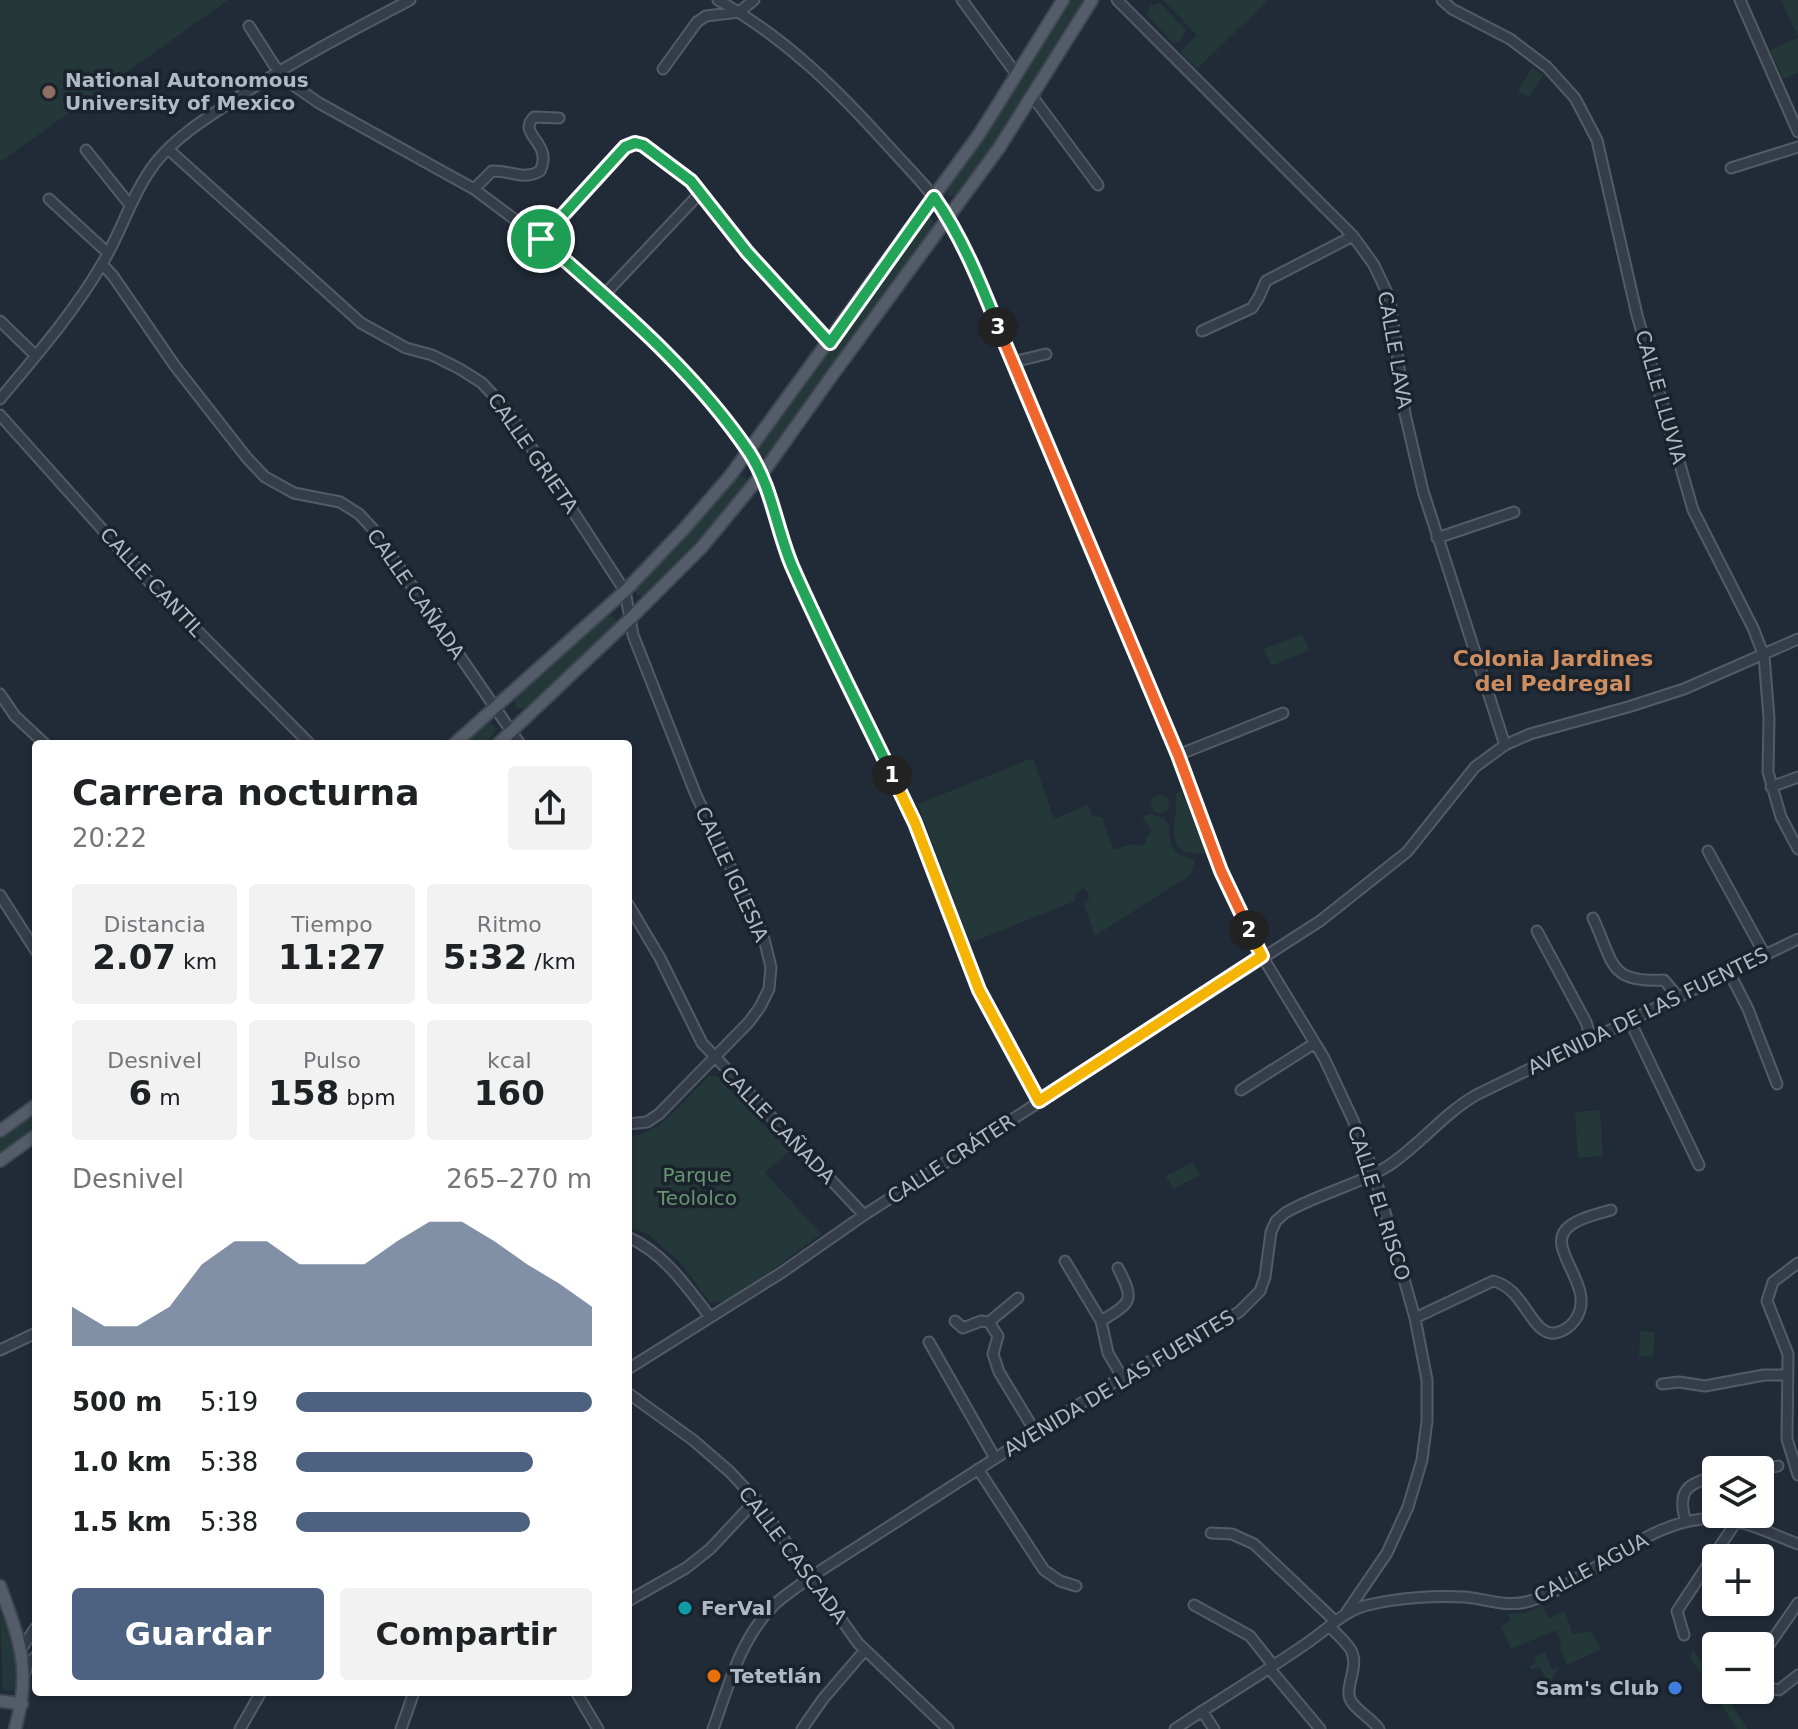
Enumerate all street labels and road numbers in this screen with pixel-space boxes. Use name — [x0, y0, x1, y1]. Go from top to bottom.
street label: CALLE LAVA — [1373, 289, 1417, 411]
street label: CALLE LLUVIA — [1630, 327, 1692, 467]
street label: CALLE GRIETA — [483, 388, 584, 518]
street label: CALLE CANTIL — [95, 522, 209, 642]
street label: CALLE CAÑADA — [362, 524, 470, 664]
street label: CALLE IGLESIA — [690, 803, 774, 946]
street label: AVENIDA DE LAS FUENTES — [1524, 942, 1772, 1080]
street label: CALLE CAÑADA — [716, 1061, 840, 1189]
street label: CALLE CRÁTER — [883, 1109, 1019, 1209]
street label: CALLE EL RISCO — [1343, 1123, 1415, 1283]
street label: AVENIDA DE LAS FUENTES — [999, 1305, 1239, 1461]
street label: CALLE CASCADA — [734, 1482, 853, 1629]
street label: CALLE AGUA — [1530, 1528, 1653, 1608]

